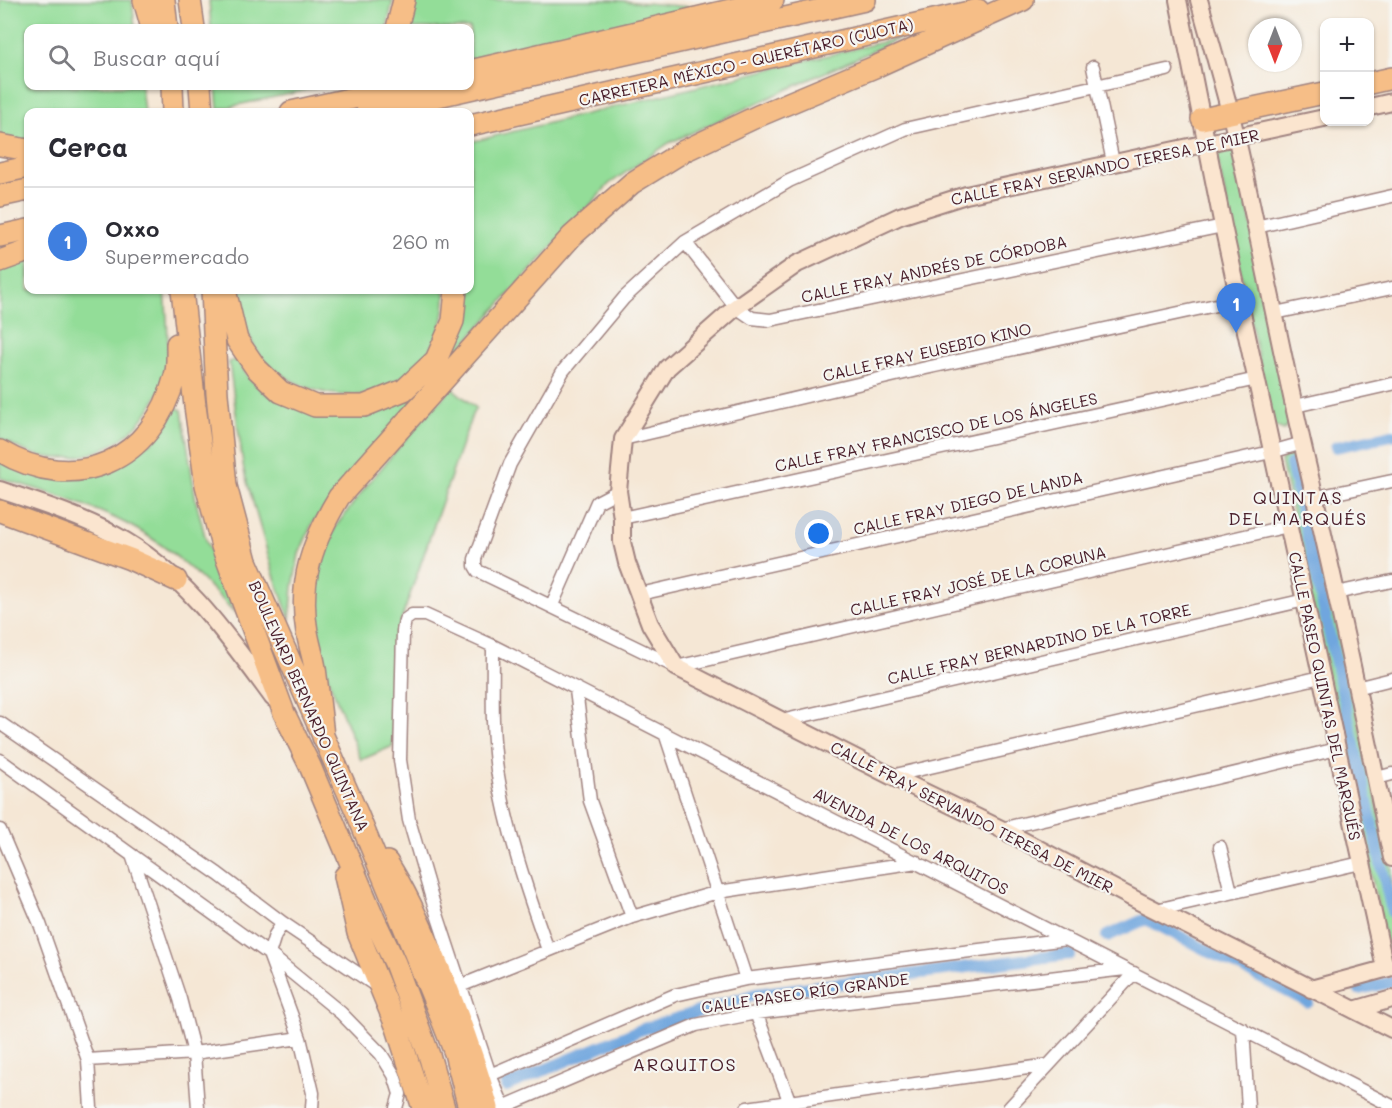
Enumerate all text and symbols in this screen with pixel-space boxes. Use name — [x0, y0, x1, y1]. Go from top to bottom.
street label: CARRETERA MÉXICO - QUERÉTARO (CUOTA) — [577, 13, 915, 110]
north arrow — [1248, 18, 1302, 72]
map controls — [1320, 18, 1374, 126]
button: + — [1320, 18, 1374, 72]
search box — [24, 24, 474, 90]
icon: search — [45, 41, 78, 74]
text: Buscar aquí — [93, 43, 221, 72]
button: − — [1320, 72, 1374, 126]
street label: CALLE FRAY SERVANDO TERESA DE MIER — [949, 124, 1261, 209]
text: Cerca — [48, 130, 128, 164]
text: Oxxo — [105, 214, 159, 243]
text: 1 — [63, 228, 72, 254]
text: 260 m — [392, 228, 450, 254]
street label: CALLE FRAY ANDRÉS DE CÓRDOBA — [799, 230, 1069, 307]
text: Supermercado — [105, 243, 249, 269]
pin: 1 — [1216, 284, 1256, 333]
street label: CALLE FRAY EUSEBIO KINO — [821, 317, 1033, 386]
street label: CALLE FRAY FRANCISCO DE LOS ÁNGELES — [773, 387, 1099, 476]
street label: CALLE FRAY DIEGO DE LANDA — [851, 466, 1085, 539]
district label: QUINTAS DEL MARQUÉS — [1228, 485, 1368, 530]
your location — [804, 519, 833, 548]
street label: CALLE FRAY JOSÉ DE LA CORUNA — [848, 541, 1108, 620]
street label: CALLE PASEO QUINTAS DEL MARQUÉS — [1285, 550, 1366, 842]
street label: BOULEVARD BERNARDO QUINTANA — [244, 577, 374, 834]
street label: CALLE FRAY BERNARDINO DE LA TORRE — [885, 598, 1193, 689]
street label: CALLE FRAY SERVANDO TERESA DE MIER — [827, 736, 1117, 897]
street label: AVENIDA DE LOS ARQUITOS — [810, 782, 1013, 899]
street label: CALLE PASEO RÍO GRANDE — [700, 968, 910, 1017]
district label: ARQUITOS — [633, 1052, 737, 1076]

